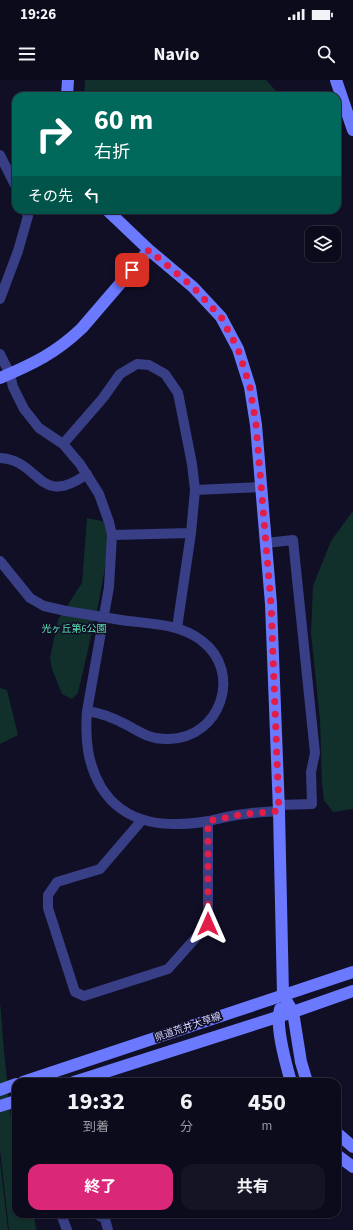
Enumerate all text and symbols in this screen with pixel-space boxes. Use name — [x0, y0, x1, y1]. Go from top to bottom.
text: 19:26 — [20, 4, 56, 25]
text: Navio — [154, 42, 199, 67]
icon: menu — [16, 43, 38, 65]
icon: search — [315, 43, 337, 65]
text: 60 m — [94, 100, 153, 140]
icon: right — [28, 108, 80, 160]
text: 右折 — [94, 140, 130, 165]
icon: left — [81, 184, 103, 206]
text: その先 — [28, 186, 73, 207]
map controls — [305, 226, 341, 262]
button: layers — [305, 226, 341, 262]
pin — [115, 253, 149, 287]
icon: arrive — [121, 259, 143, 281]
park label: 光ヶ丘第6公園 — [42, 622, 106, 636]
position arrow — [187, 903, 229, 945]
street label: 県道荒井大草線 — [153, 1009, 223, 1045]
text: 19:32 — [67, 1084, 125, 1119]
text: 6 — [180, 1084, 193, 1119]
text: 450 — [248, 1085, 286, 1120]
text: m — [262, 1117, 272, 1135]
text: 到着 — [83, 1118, 109, 1136]
text: 分 — [180, 1118, 193, 1136]
button: 終了 — [28, 1164, 173, 1210]
button: 共有 — [181, 1164, 325, 1210]

